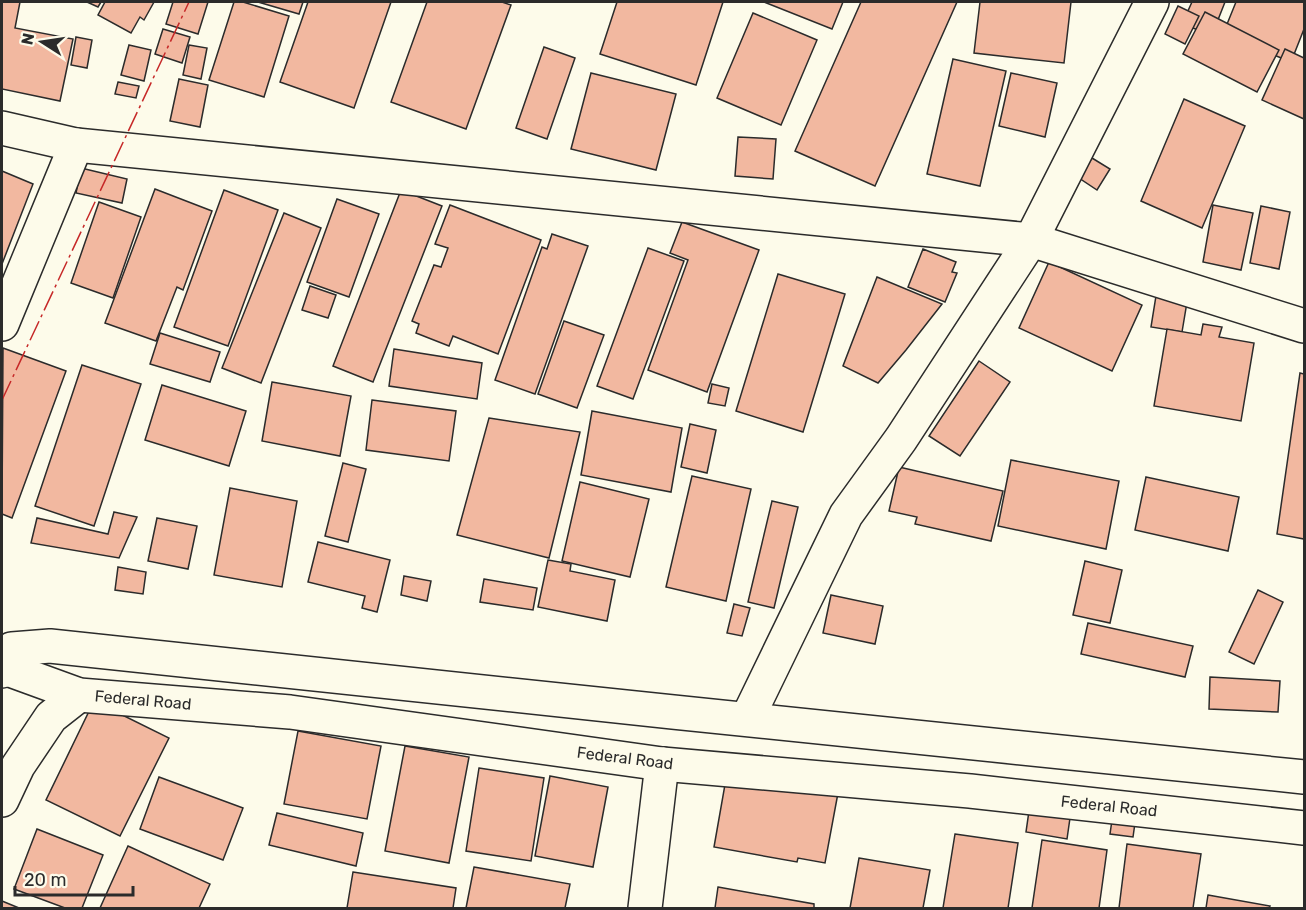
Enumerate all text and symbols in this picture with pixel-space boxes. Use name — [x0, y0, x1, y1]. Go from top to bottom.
north arrow — [12, 12, 72, 72]
text: N — [17, 31, 38, 47]
street label: Federal Road — [94, 686, 192, 714]
street label: Federal Road — [576, 743, 674, 773]
street label: Federal Road — [1060, 791, 1158, 821]
scale bar — [15, 859, 134, 897]
text: 20 m — [24, 869, 66, 891]

